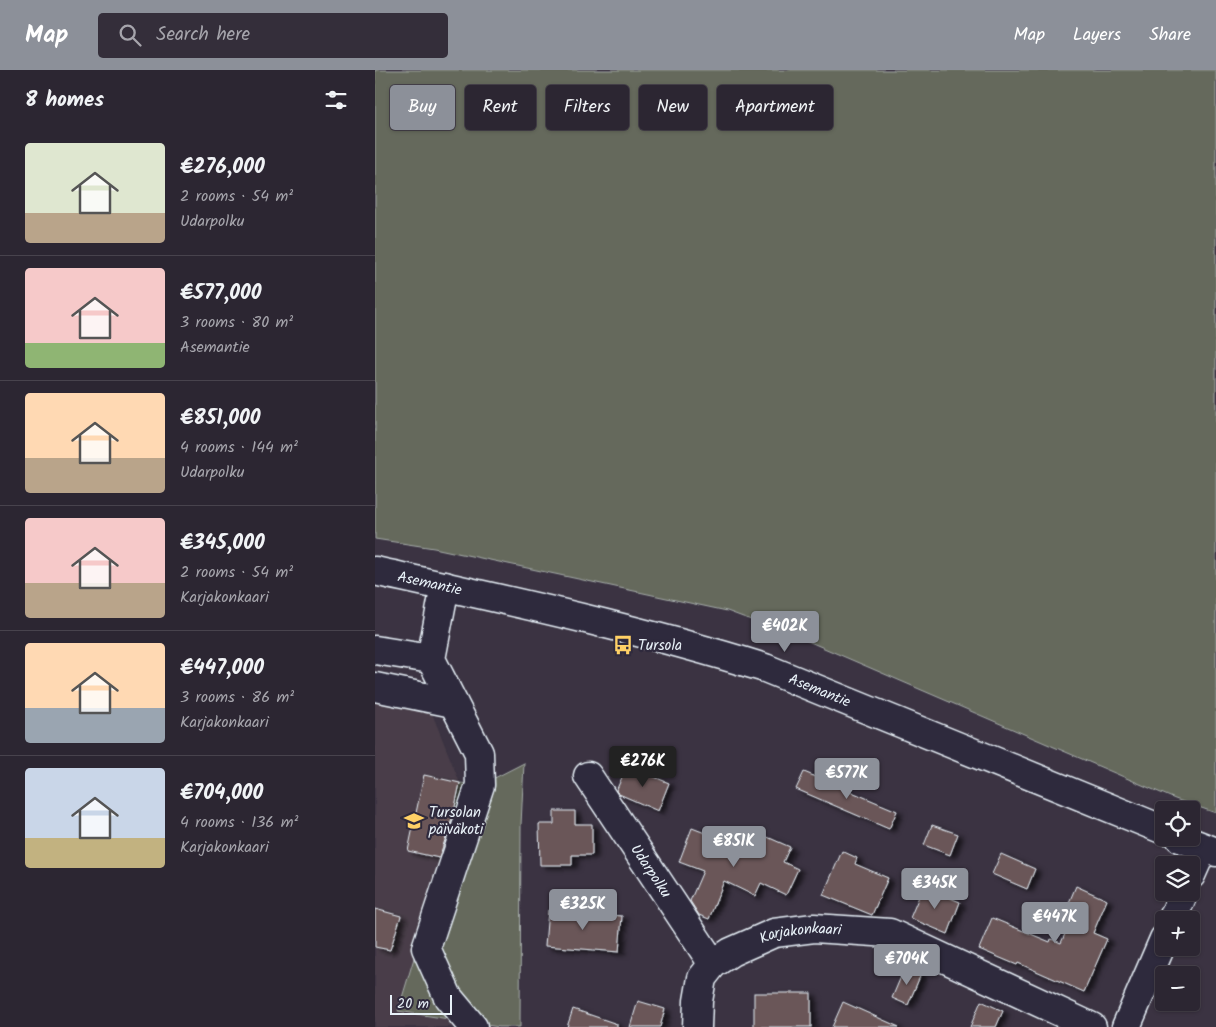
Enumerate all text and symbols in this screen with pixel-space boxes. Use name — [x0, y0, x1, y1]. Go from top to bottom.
search box — [98, 13, 448, 58]
text: Map — [25, 16, 68, 55]
text: Search here — [156, 20, 250, 50]
icon: search — [116, 21, 144, 49]
text: Map — [1014, 21, 1045, 50]
text: Layers — [1073, 21, 1121, 50]
text: Share — [1149, 21, 1191, 50]
text: 8 homes — [25, 84, 104, 117]
chip: Buy — [390, 85, 455, 130]
chip: Rent — [465, 85, 536, 130]
chip: Filters — [546, 85, 629, 130]
chip: New — [639, 85, 707, 130]
chip: Apartment — [717, 85, 833, 130]
icon: filters — [322, 86, 350, 114]
text: €276,000 — [180, 151, 265, 184]
icon: home — [65, 163, 125, 223]
text: 2 rooms · 54 m² — [180, 184, 293, 209]
text: Udarpolku — [180, 209, 244, 234]
text: €577,000 — [180, 277, 262, 310]
icon: home — [65, 288, 125, 348]
text: 3 rooms · 80 m² — [180, 310, 293, 335]
text: Asemantie — [180, 335, 250, 360]
text: €851,000 — [180, 402, 261, 435]
icon: home — [65, 413, 125, 473]
text: 4 rooms · 144 m² — [180, 435, 298, 460]
text: Udarpolku — [180, 460, 244, 485]
text: €345,000 — [180, 527, 265, 560]
icon: home — [65, 538, 125, 598]
text: 2 rooms · 54 m² — [180, 560, 293, 585]
street label: Asemantie — [395, 565, 464, 603]
text: Karjakonkaari — [180, 585, 269, 610]
pin: €402K — [750, 610, 820, 653]
text: €402K — [762, 614, 808, 639]
bus stop icon: Tursola — [612, 634, 634, 656]
place label: Tursola — [638, 634, 682, 658]
text: €447,000 — [180, 652, 264, 685]
icon: home — [65, 663, 125, 723]
street label: Asemantie — [784, 668, 854, 715]
text: 3 rooms · 86 m² — [180, 685, 294, 710]
text: Karjakonkaari — [180, 710, 269, 735]
pin: €276K — [608, 746, 678, 788]
text: €276K — [620, 749, 666, 774]
pin: €577K — [812, 758, 882, 800]
text: €577K — [826, 761, 868, 786]
text: €704,000 — [180, 777, 263, 810]
icon: home — [65, 788, 125, 848]
place label: Tursolan päiväkoti — [428, 801, 485, 842]
map controls — [1155, 801, 1200, 1011]
button: locate — [1155, 801, 1200, 846]
text: 4 rooms · 136 m² — [180, 810, 298, 835]
school or university icon: Tursolan päiväkoti — [403, 810, 425, 832]
pin: €851K — [699, 826, 769, 868]
text: €851K — [713, 829, 755, 854]
text: Karjakonkaari — [180, 835, 269, 860]
street label: Udarpolku — [624, 840, 677, 903]
button: layers — [1155, 856, 1200, 901]
pin: €345K — [900, 868, 970, 910]
text: €345K — [912, 871, 958, 896]
pin: €325K — [548, 888, 618, 931]
text: €325K — [560, 892, 606, 917]
pin: €447K — [1020, 902, 1090, 944]
text: €447K — [1033, 905, 1077, 930]
button: + — [1155, 911, 1200, 956]
street label: Karjakonkaari — [755, 917, 844, 951]
pin: €704K — [872, 944, 942, 986]
text: €704K — [885, 947, 929, 972]
button: − — [1155, 966, 1200, 1011]
scale bar — [390, 992, 453, 1015]
text: 20 m — [397, 993, 429, 1015]

